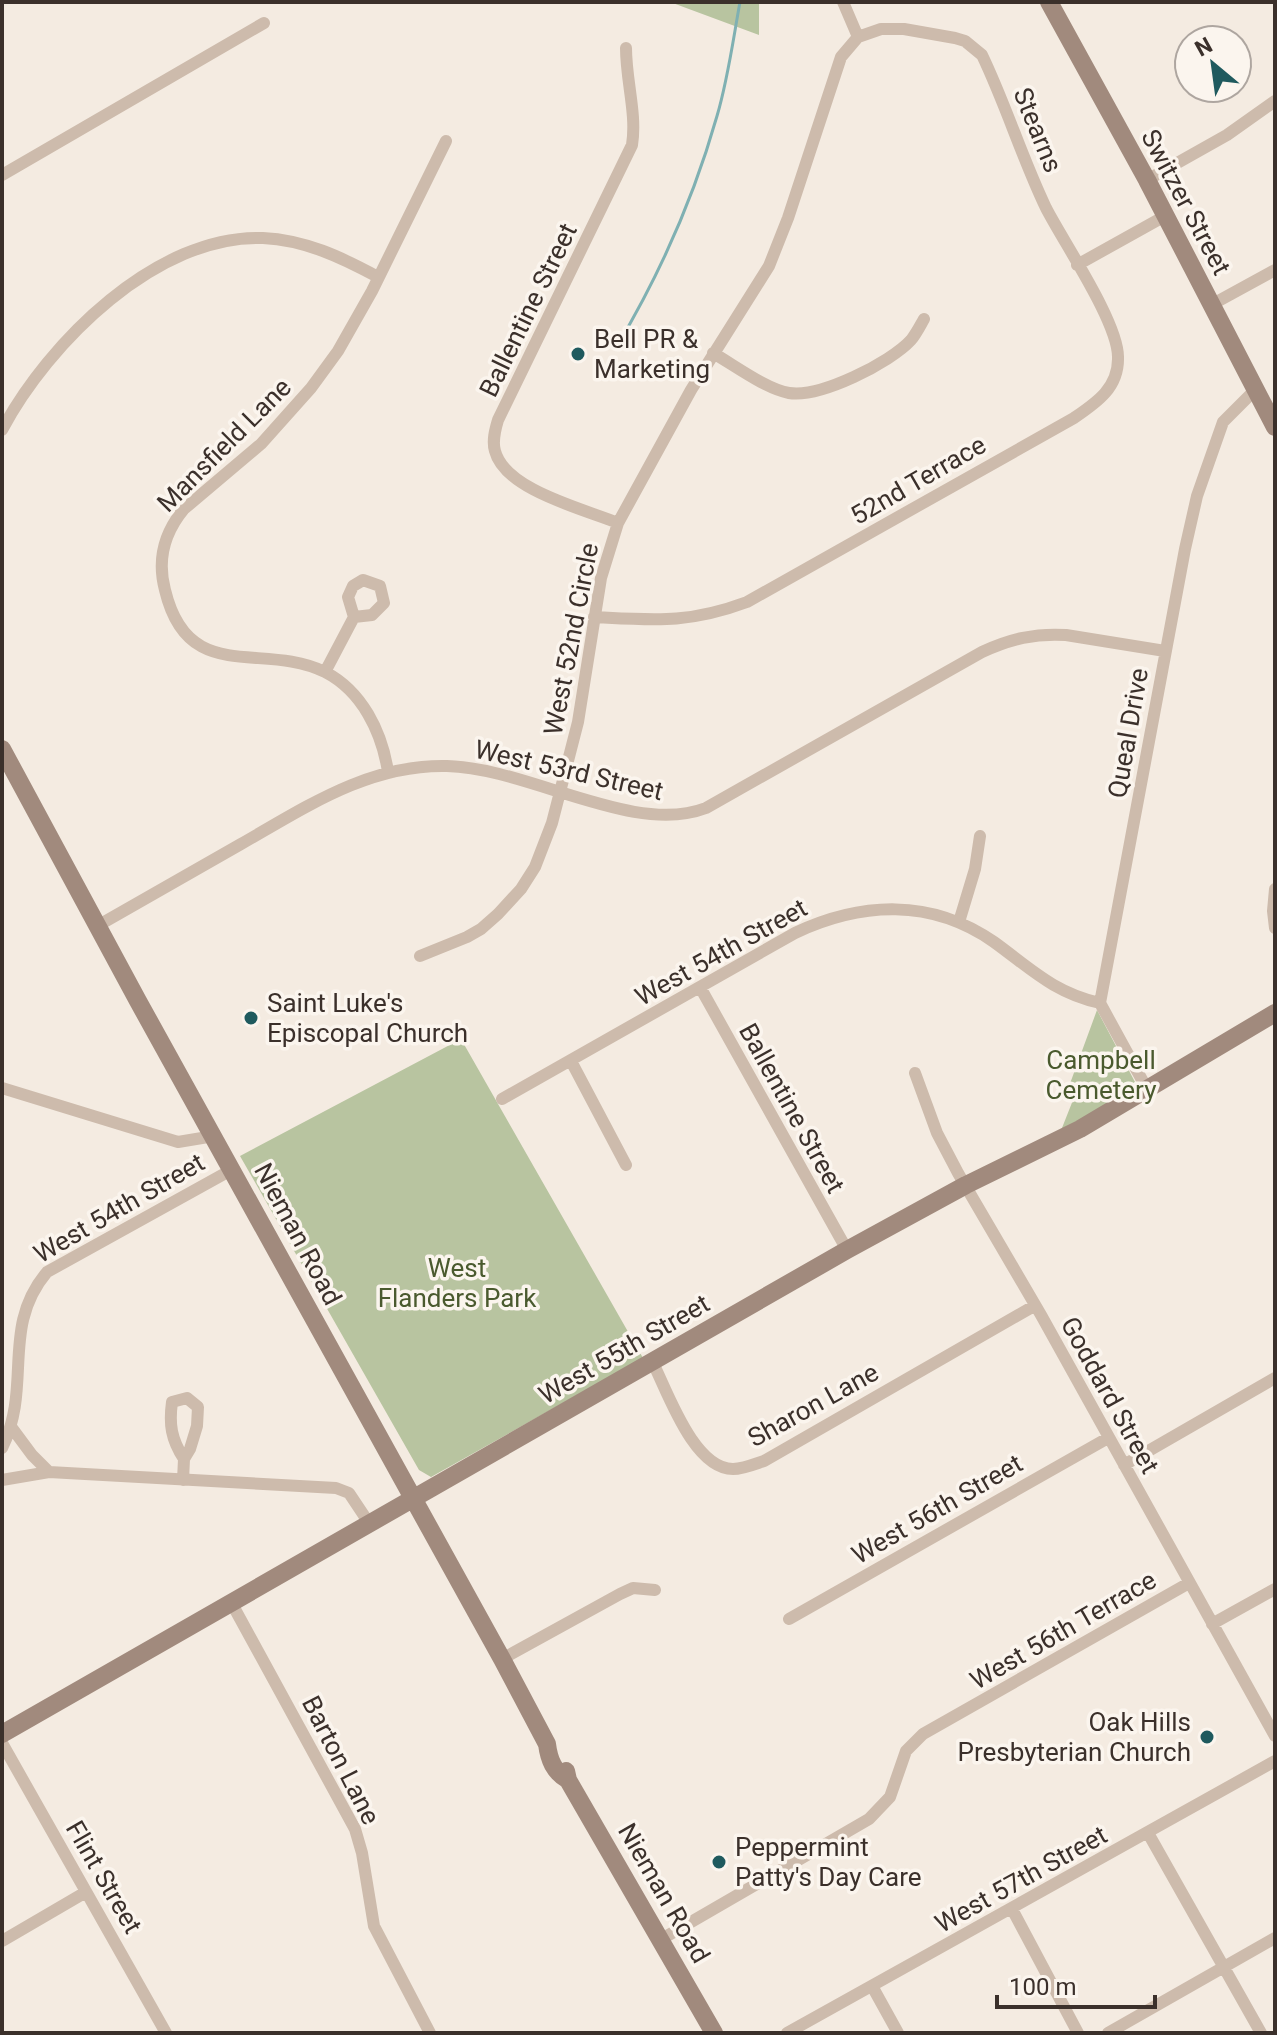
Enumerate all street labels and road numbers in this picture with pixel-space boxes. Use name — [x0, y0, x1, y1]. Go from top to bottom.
street label: Stearns — [1008, 83, 1068, 177]
street label: Switzer Street — [1135, 124, 1237, 280]
street label: Ballentine Street — [473, 218, 583, 402]
street label: Mansfield Lane — [151, 372, 297, 518]
street label: 52nd Terrace — [845, 429, 991, 531]
street label: West 52nd Circle — [538, 540, 604, 738]
street label: Queal Drive — [1102, 666, 1154, 800]
street label: West 53rd Street — [472, 734, 666, 806]
street label: West 54th Street — [630, 892, 812, 1012]
street label: Ballentine Street — [733, 1018, 851, 1198]
street label: West 54th Street — [28, 1147, 210, 1269]
street label: Nieman Road — [248, 1158, 348, 1310]
street label: West 55th Street — [533, 1288, 715, 1410]
street label: Goddard Street — [1055, 1312, 1165, 1478]
street label: Sharon Lane — [743, 1357, 883, 1453]
street label: West 56th Street — [846, 1448, 1028, 1570]
street label: West 56th Terrace — [965, 1565, 1161, 1695]
street label: Barton Lane — [296, 1691, 386, 1829]
street label: Flint Street — [60, 1815, 148, 1939]
street label: Nieman Road — [612, 1818, 716, 1968]
street label: West 57th Street — [930, 1819, 1112, 1939]

